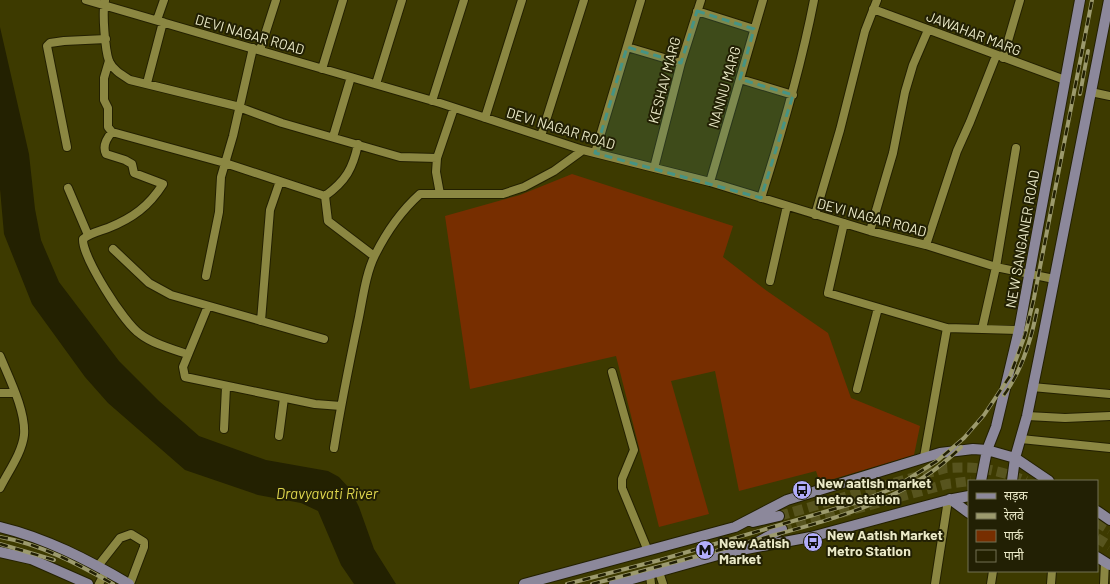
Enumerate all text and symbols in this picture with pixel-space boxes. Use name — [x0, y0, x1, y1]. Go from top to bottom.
street label: JAWAHAR MARG — [924, 7, 1024, 59]
street label: DEVI NAGAR ROAD — [194, 10, 306, 58]
street label: KESHAV MARG — [644, 35, 684, 125]
street label: NANNU MARG — [704, 44, 744, 130]
street label: DEVI NAGAR ROAD — [505, 103, 617, 153]
street label: NEW SANGANER ROAD — [1001, 169, 1043, 309]
street label: DEVI NAGAR ROAD — [815, 194, 929, 240]
place label: New aatish market metro station — [816, 474, 931, 507]
bus stop icon: New aatish market metro station — [791, 479, 813, 501]
legend — [968, 480, 1098, 572]
water label: Dravyavati River — [276, 484, 379, 502]
text: सड़क — [1004, 488, 1029, 503]
text: रेलवे — [1004, 508, 1024, 522]
place label: New Aatish Market Metro Station — [827, 526, 943, 559]
text: पार्क — [1004, 528, 1024, 542]
bus stop icon: New Aatish Market Metro Station — [802, 531, 824, 553]
place label: New Aatish Market — [719, 534, 790, 567]
metro station icon: New Aatish Market — [694, 539, 716, 561]
text: पानी — [1004, 548, 1025, 562]

